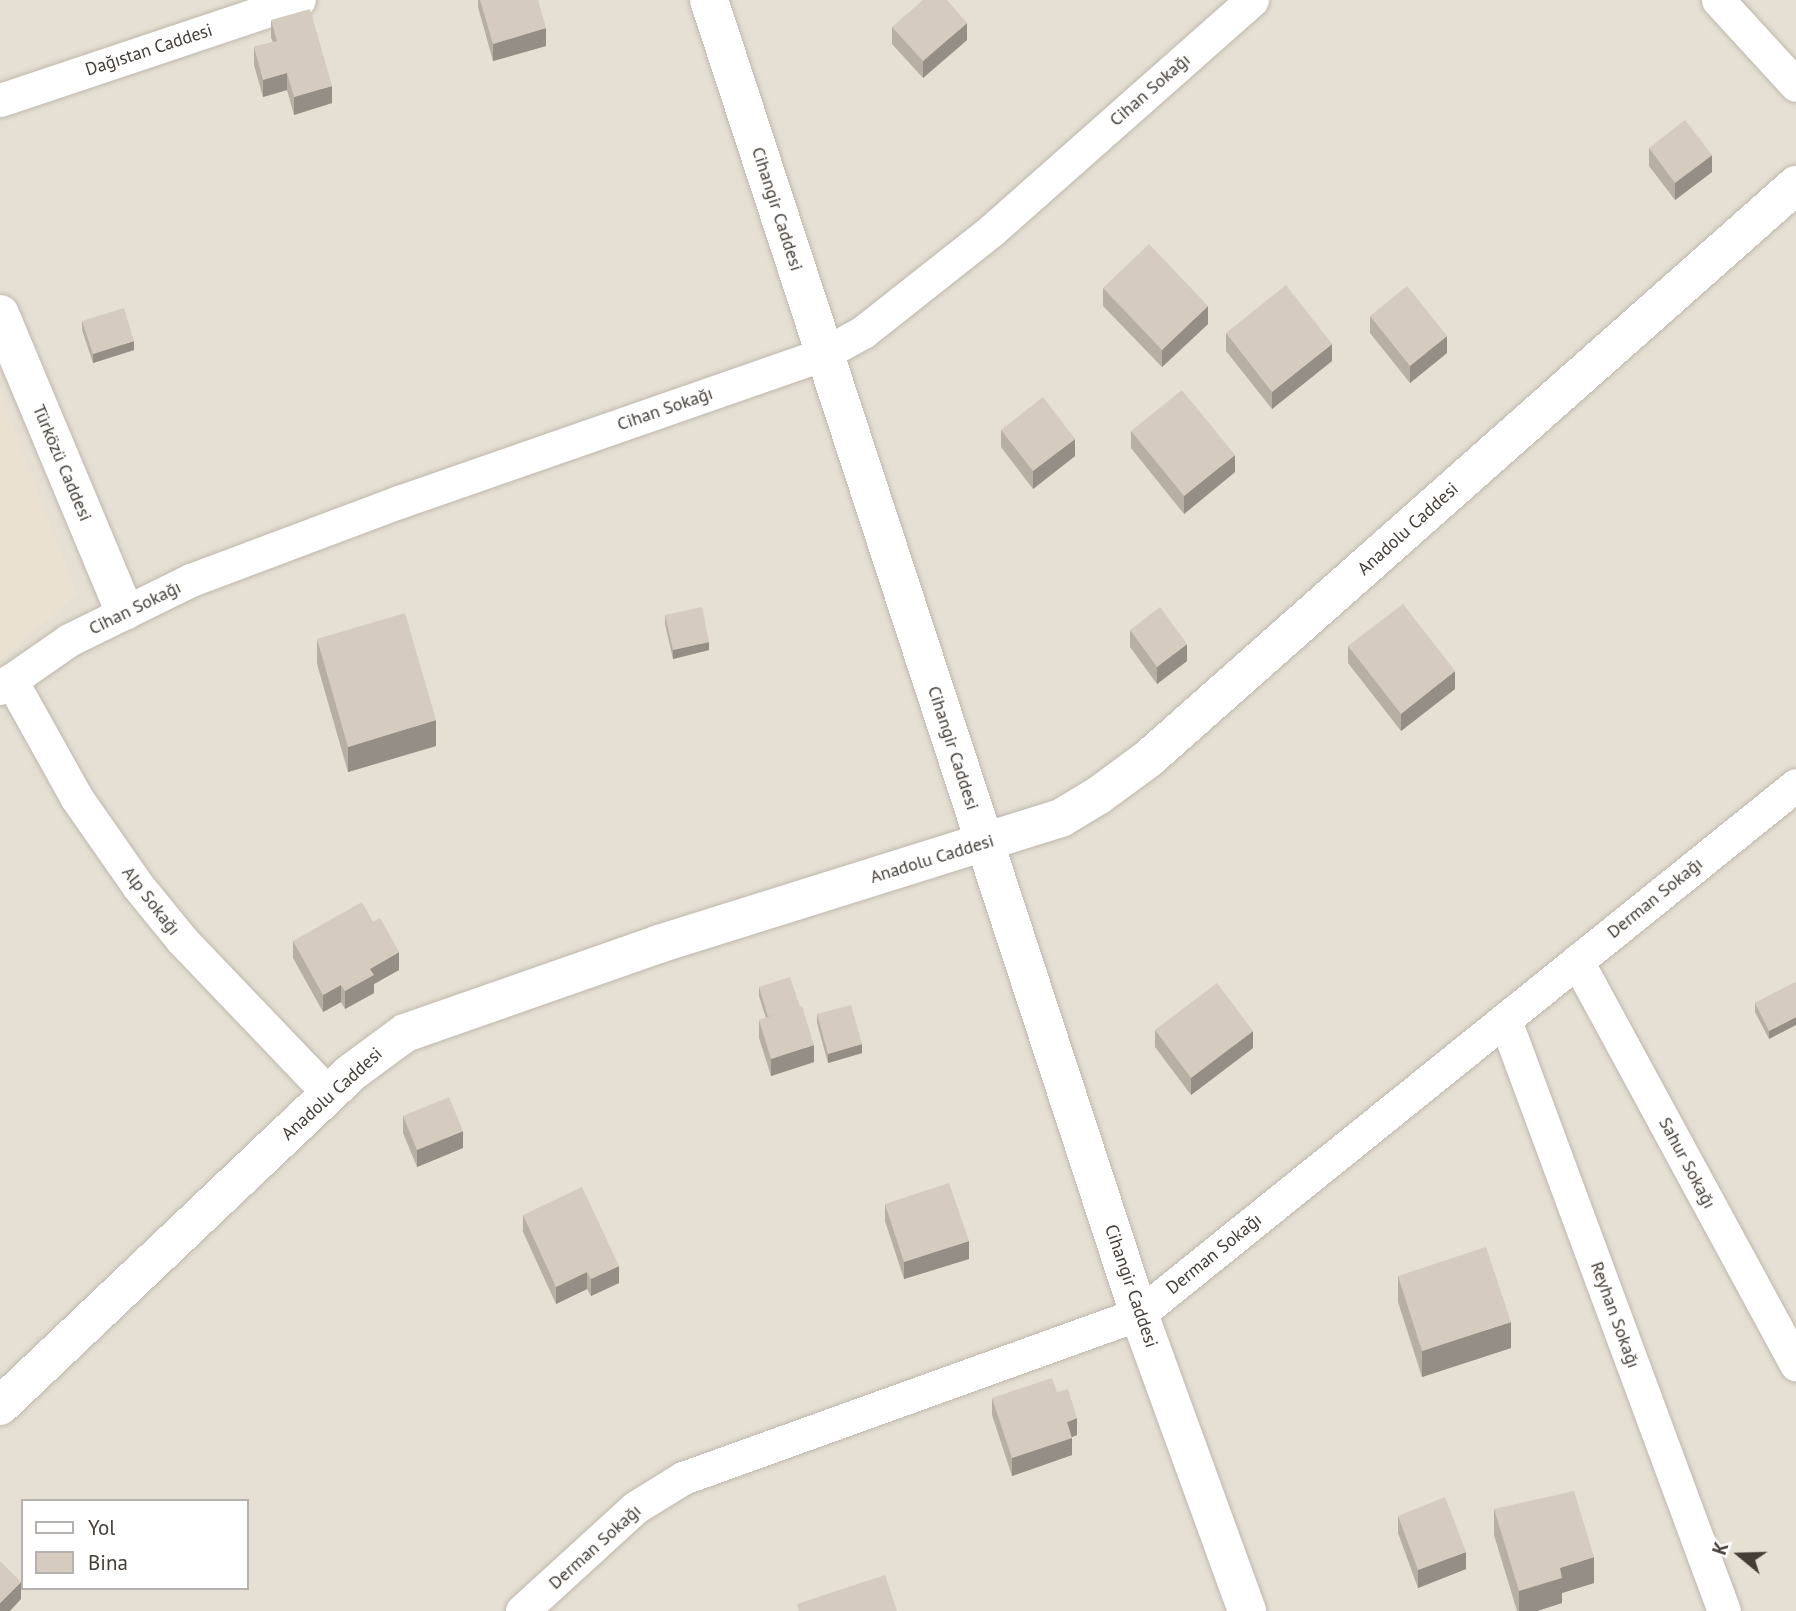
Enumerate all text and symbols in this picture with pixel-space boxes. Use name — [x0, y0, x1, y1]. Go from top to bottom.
street label: Dağıstan Caddesi — [83, 19, 215, 81]
street label: Cihan Sokağı — [1105, 49, 1195, 131]
street label: Cihangir Caddesi — [747, 144, 807, 274]
street label: Cihan Sokağı — [614, 383, 716, 435]
street label: Türközü Caddesi — [28, 401, 96, 525]
street label: Anadolu Caddesi — [1353, 478, 1463, 580]
street label: Cihan Sokağı — [85, 576, 185, 640]
street label: Cihangir Caddesi — [923, 683, 983, 813]
street label: Anadolu Caddesi — [868, 830, 996, 888]
street label: Derman Sokağı — [1603, 853, 1707, 943]
street label: Alp Sokağı — [117, 862, 185, 940]
street label: Anadolu Caddesi — [277, 1043, 387, 1145]
street label: Sahur Sokağı — [1654, 1114, 1720, 1212]
street label: Derman Sokağı — [1162, 1209, 1266, 1299]
street label: Cihangir Caddesi — [1100, 1222, 1162, 1350]
street label: Reyhan Sokağı — [1586, 1259, 1644, 1371]
legend — [21, 1499, 248, 1590]
street label: Derman Sokağı — [544, 1500, 646, 1594]
text: Yol — [88, 1514, 115, 1541]
north arrow — [1705, 1520, 1775, 1590]
text: K — [1707, 1539, 1733, 1558]
text: Bina — [88, 1549, 128, 1576]

